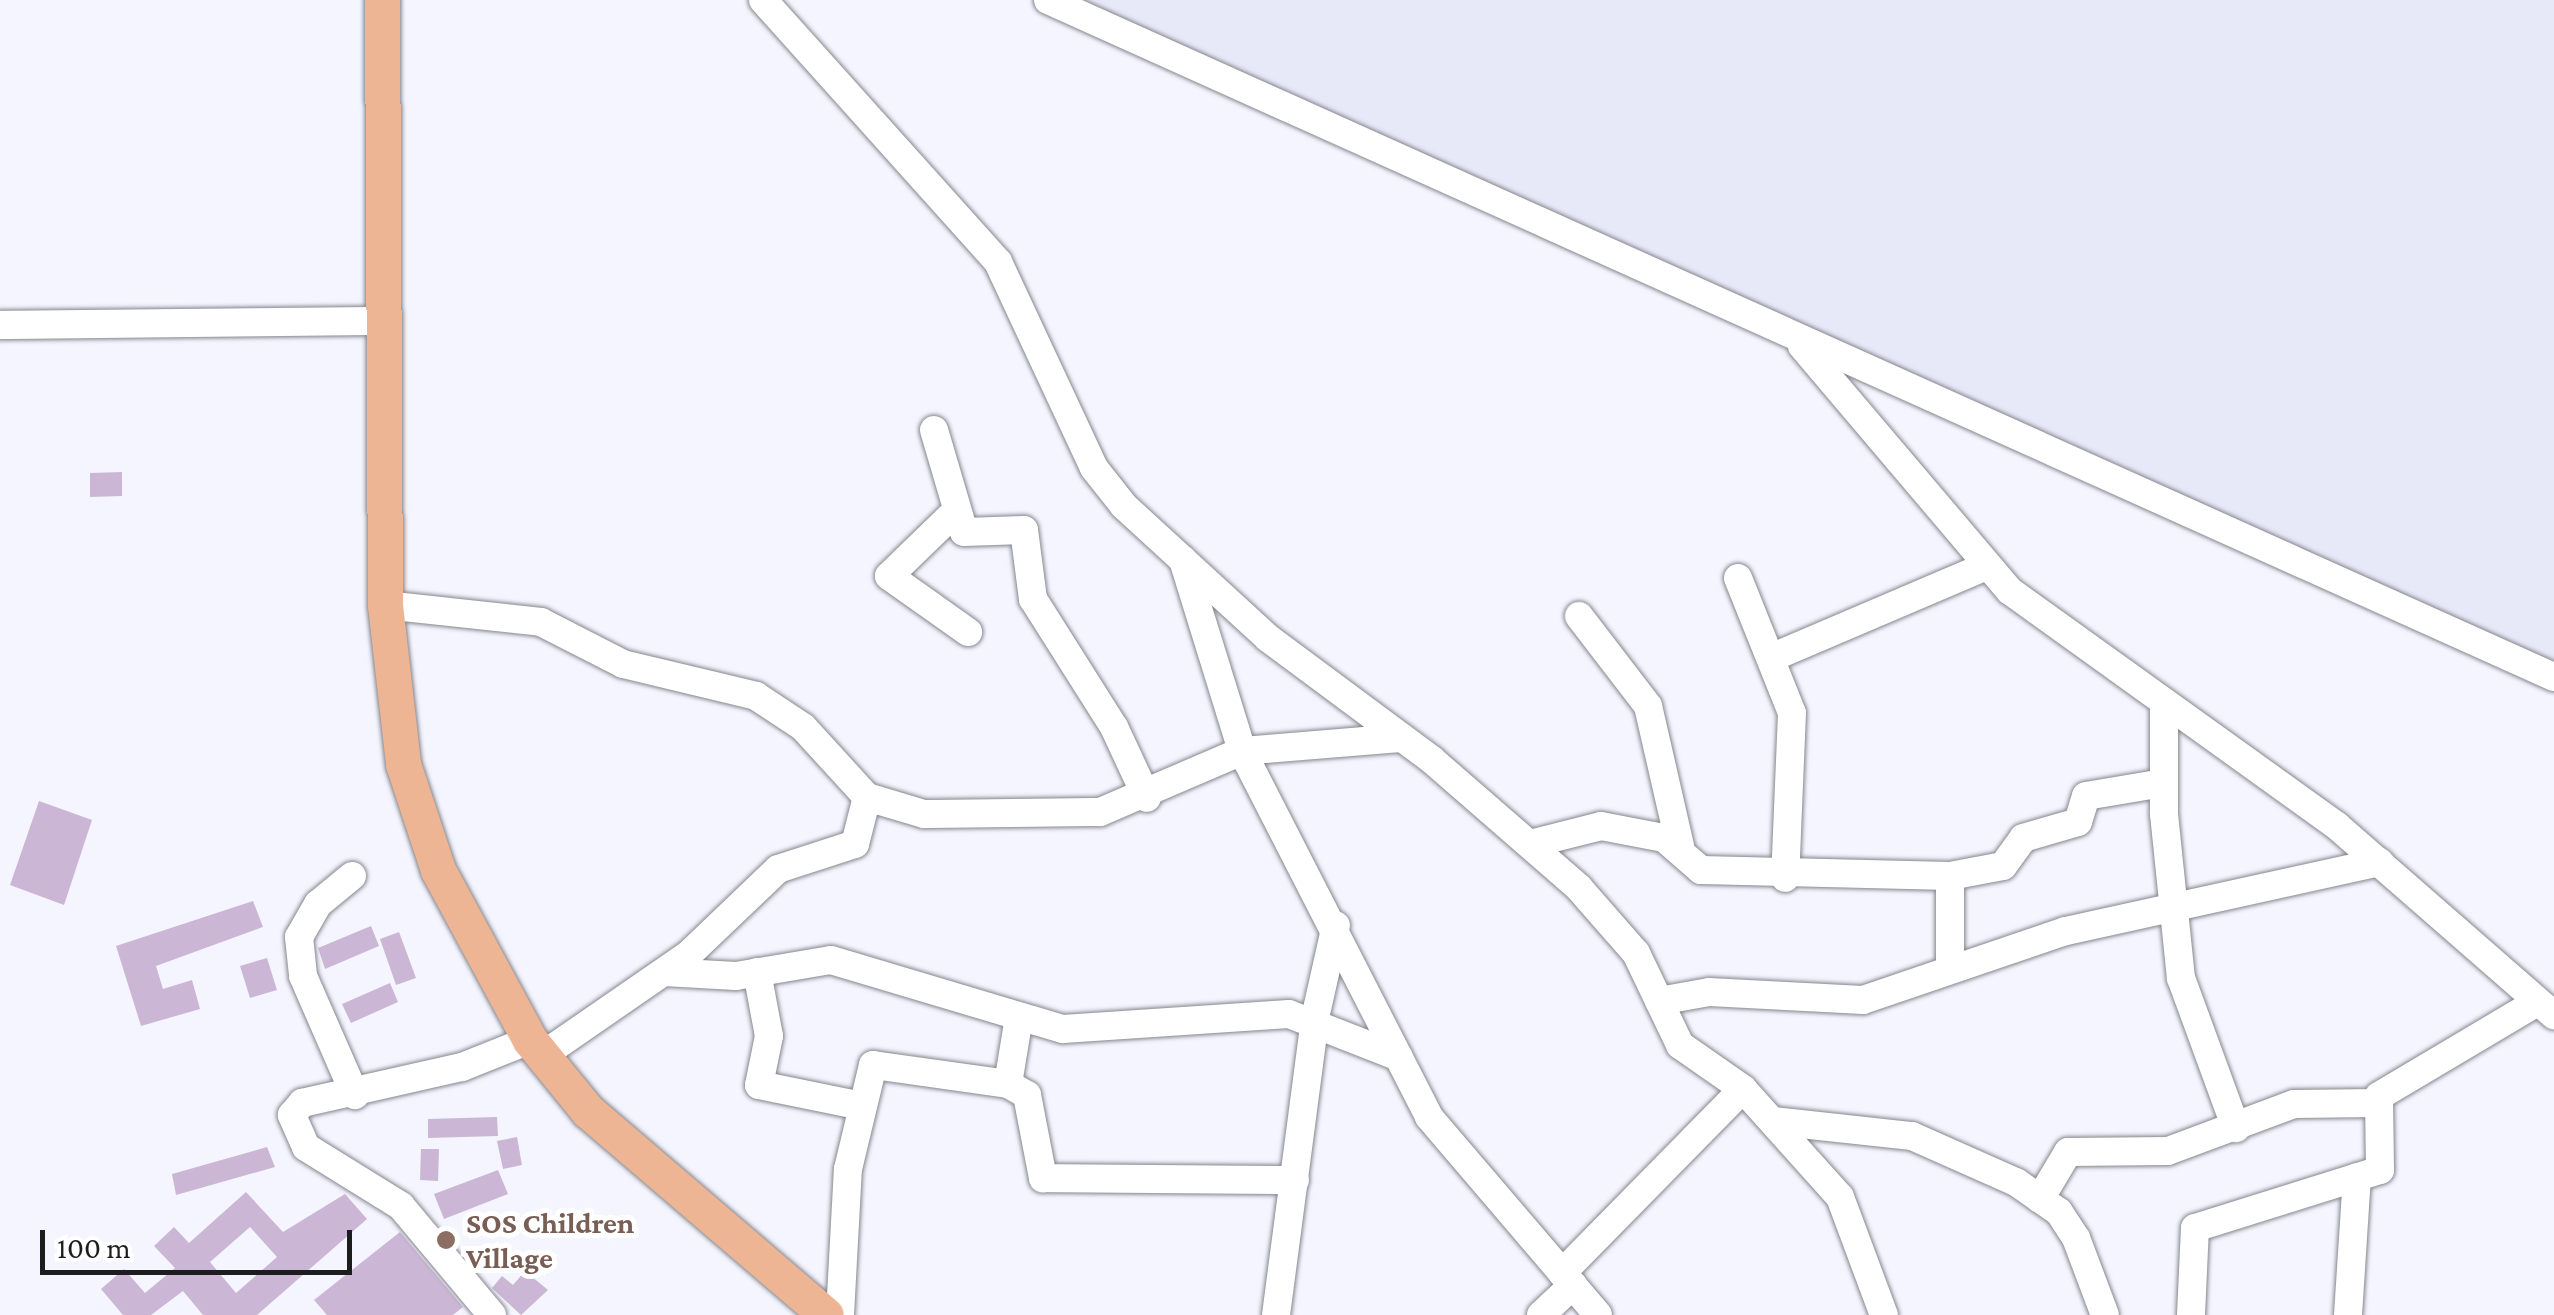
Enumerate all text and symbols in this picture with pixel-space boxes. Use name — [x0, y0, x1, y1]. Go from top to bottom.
place label: SOS Children Village — [466, 1205, 634, 1276]
scale bar — [45, 1210, 358, 1272]
marker: SOS Children Village — [435, 1229, 457, 1251]
text: 100 m — [57, 1231, 131, 1264]

